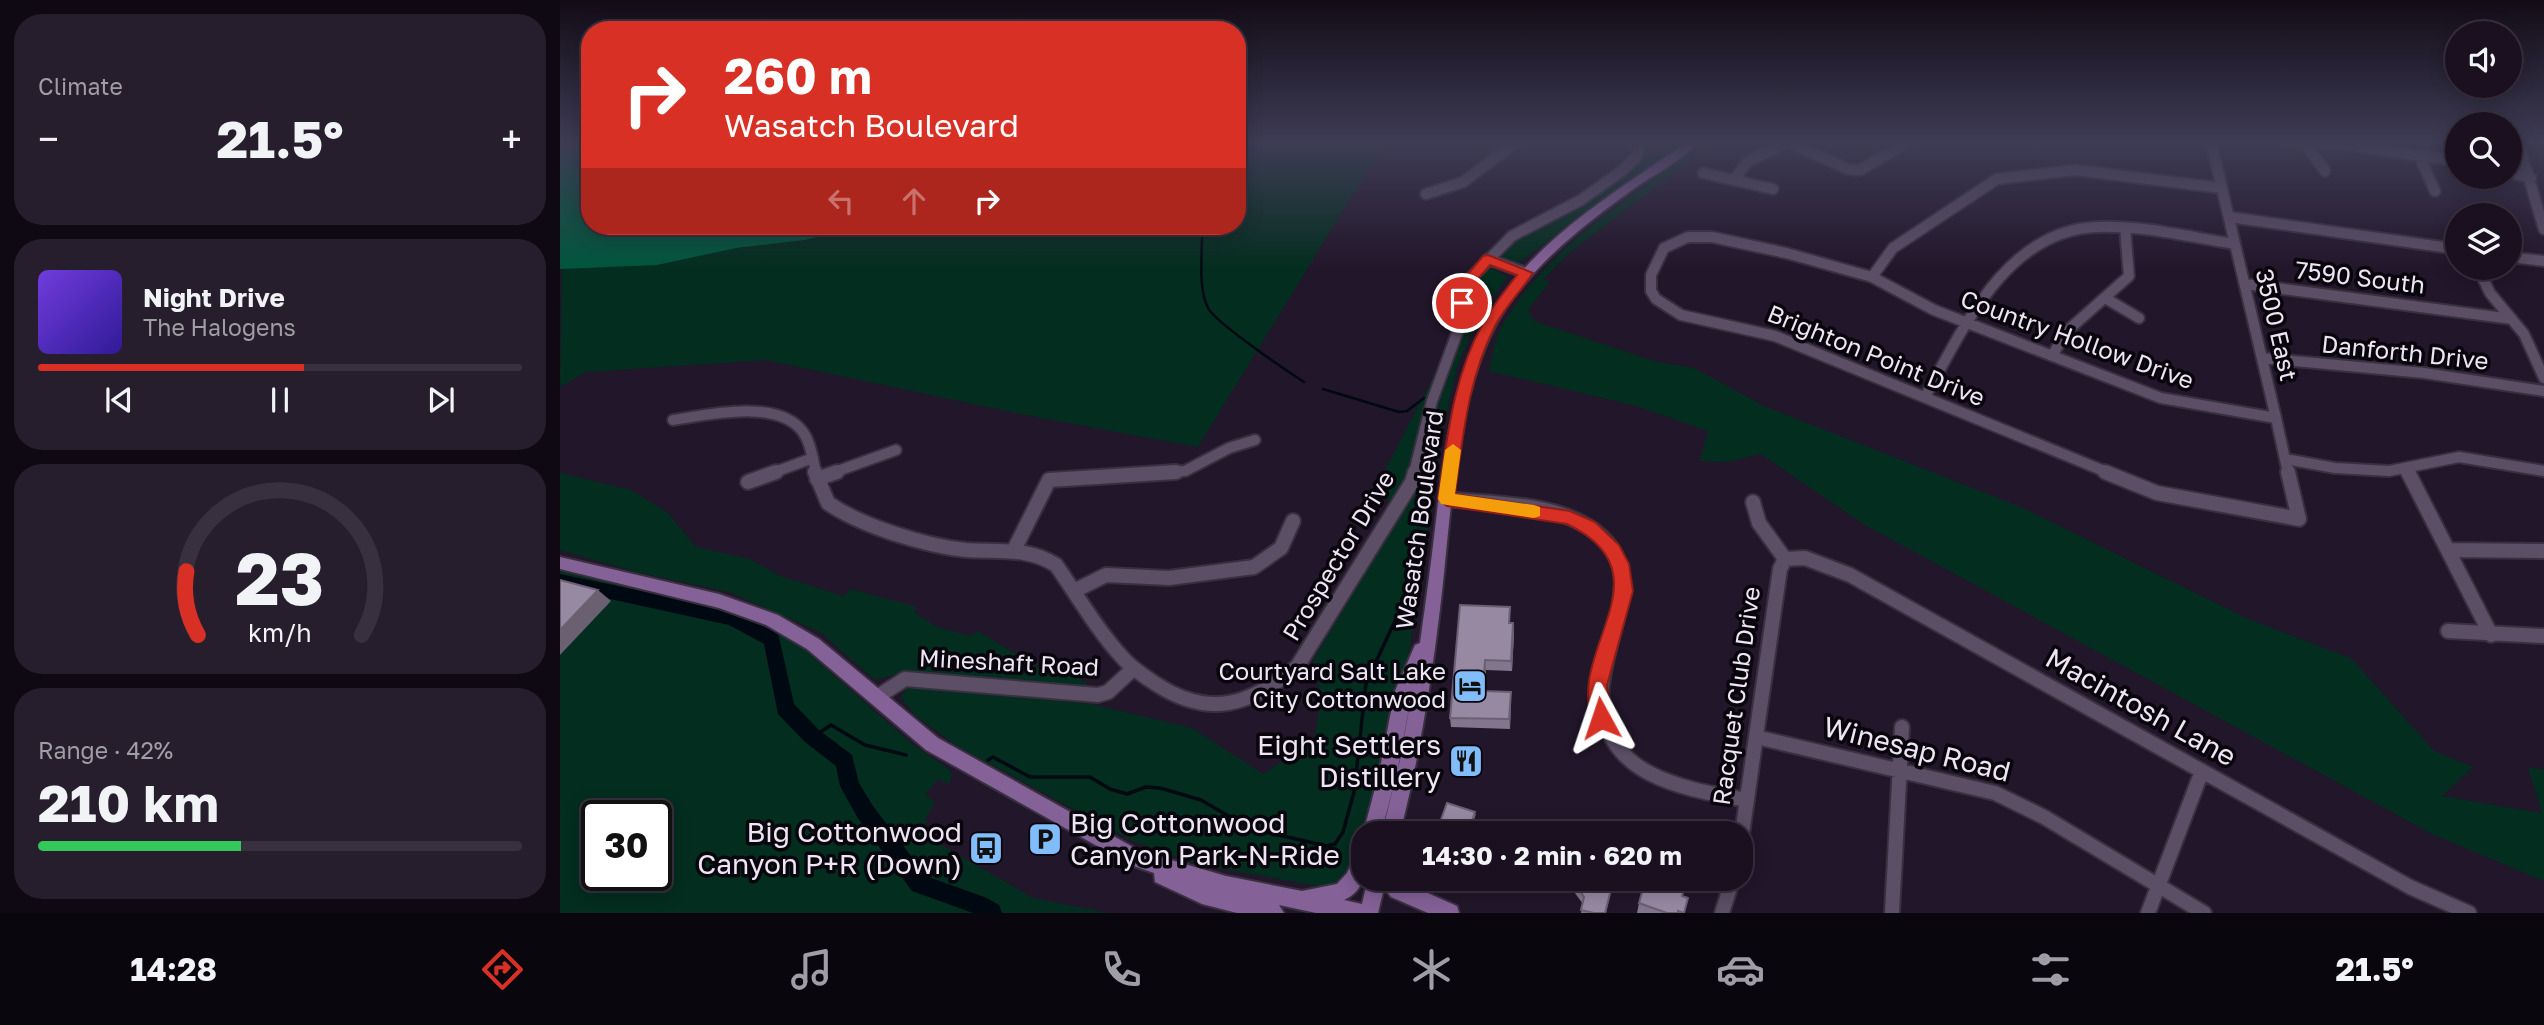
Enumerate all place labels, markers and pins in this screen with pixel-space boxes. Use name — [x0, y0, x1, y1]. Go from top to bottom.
pin — [1432, 273, 1492, 333]
place label: Courtyard Salt Lake City Cottonwood — [1218, 656, 1446, 713]
hotel icon: Courtyard Salt Lake City Cottonwood — [1451, 667, 1489, 705]
place label: Eight Settlers Distillery — [1257, 728, 1441, 793]
restaurant icon: Eight Settlers Distillery — [1447, 742, 1485, 780]
place label: Big Cottonwood Canyon Park-N-Ride — [1070, 806, 1340, 871]
place label: Big Cottonwood Canyon P+R (Down) — [697, 815, 962, 880]
parking icon: Big Cottonwood Canyon Park-N-Ride — [1026, 820, 1064, 858]
bus stop icon: Big Cottonwood Canyon P+R (Down) — [967, 829, 1005, 867]

